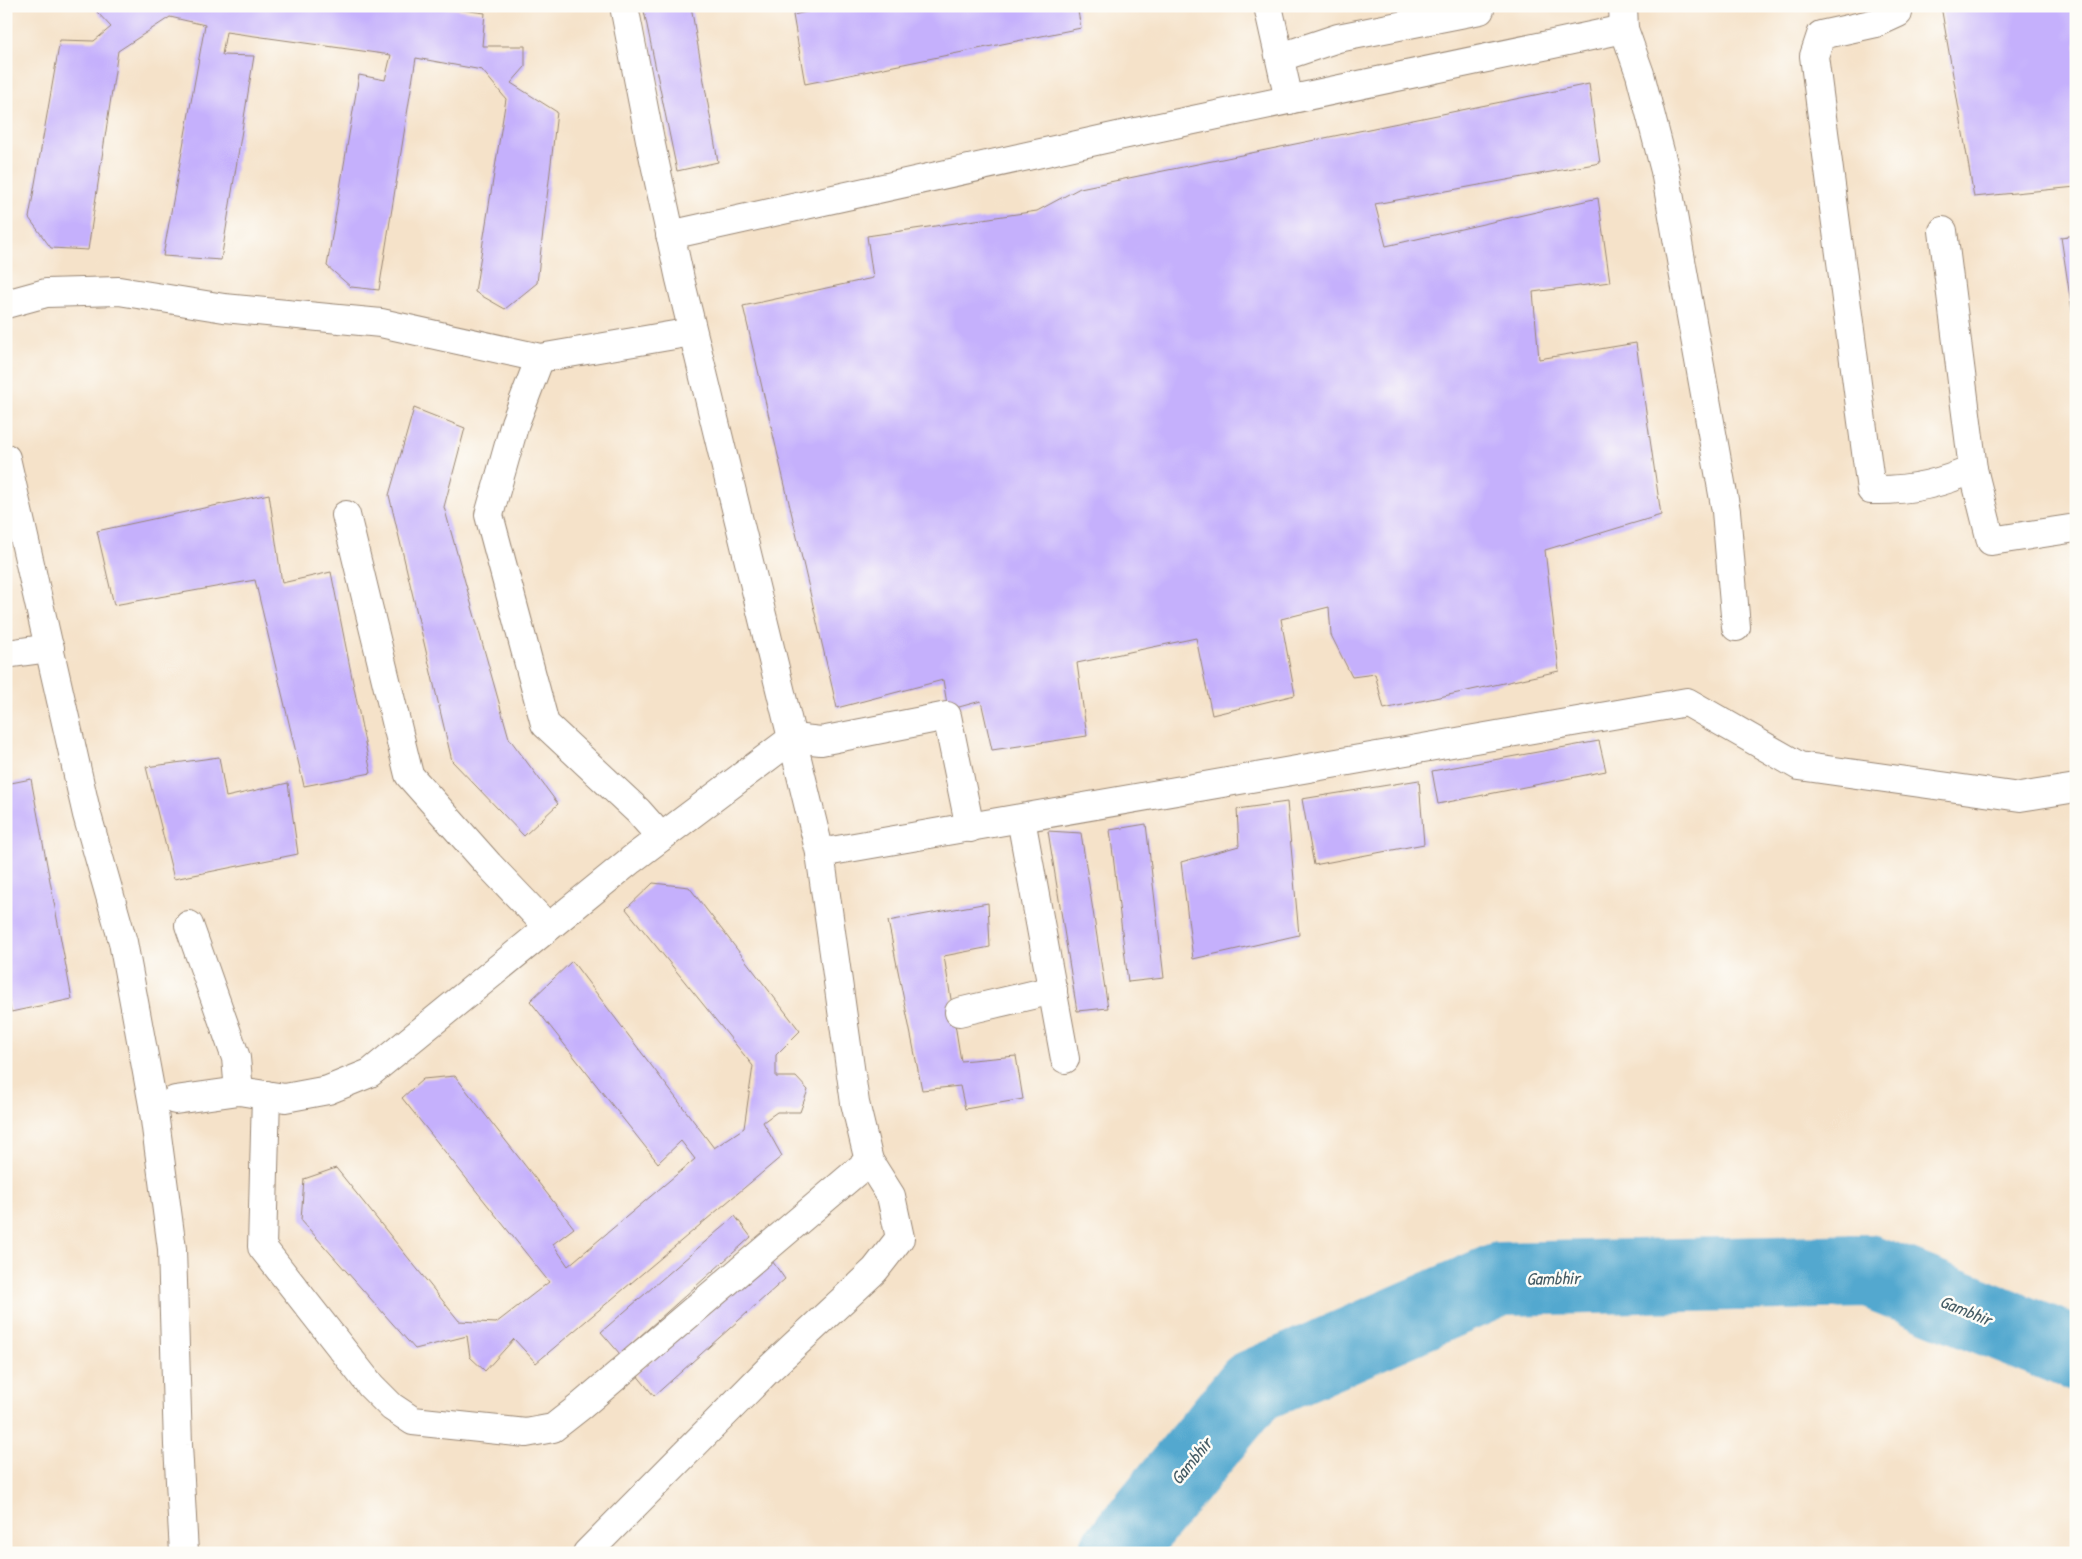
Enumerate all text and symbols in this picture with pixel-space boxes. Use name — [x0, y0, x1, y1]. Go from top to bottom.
water label: Gambhir — [1526, 1265, 1582, 1291]
water label: Gambhir — [1936, 1288, 1998, 1332]
water label: Gambhir — [1164, 1431, 1219, 1490]

